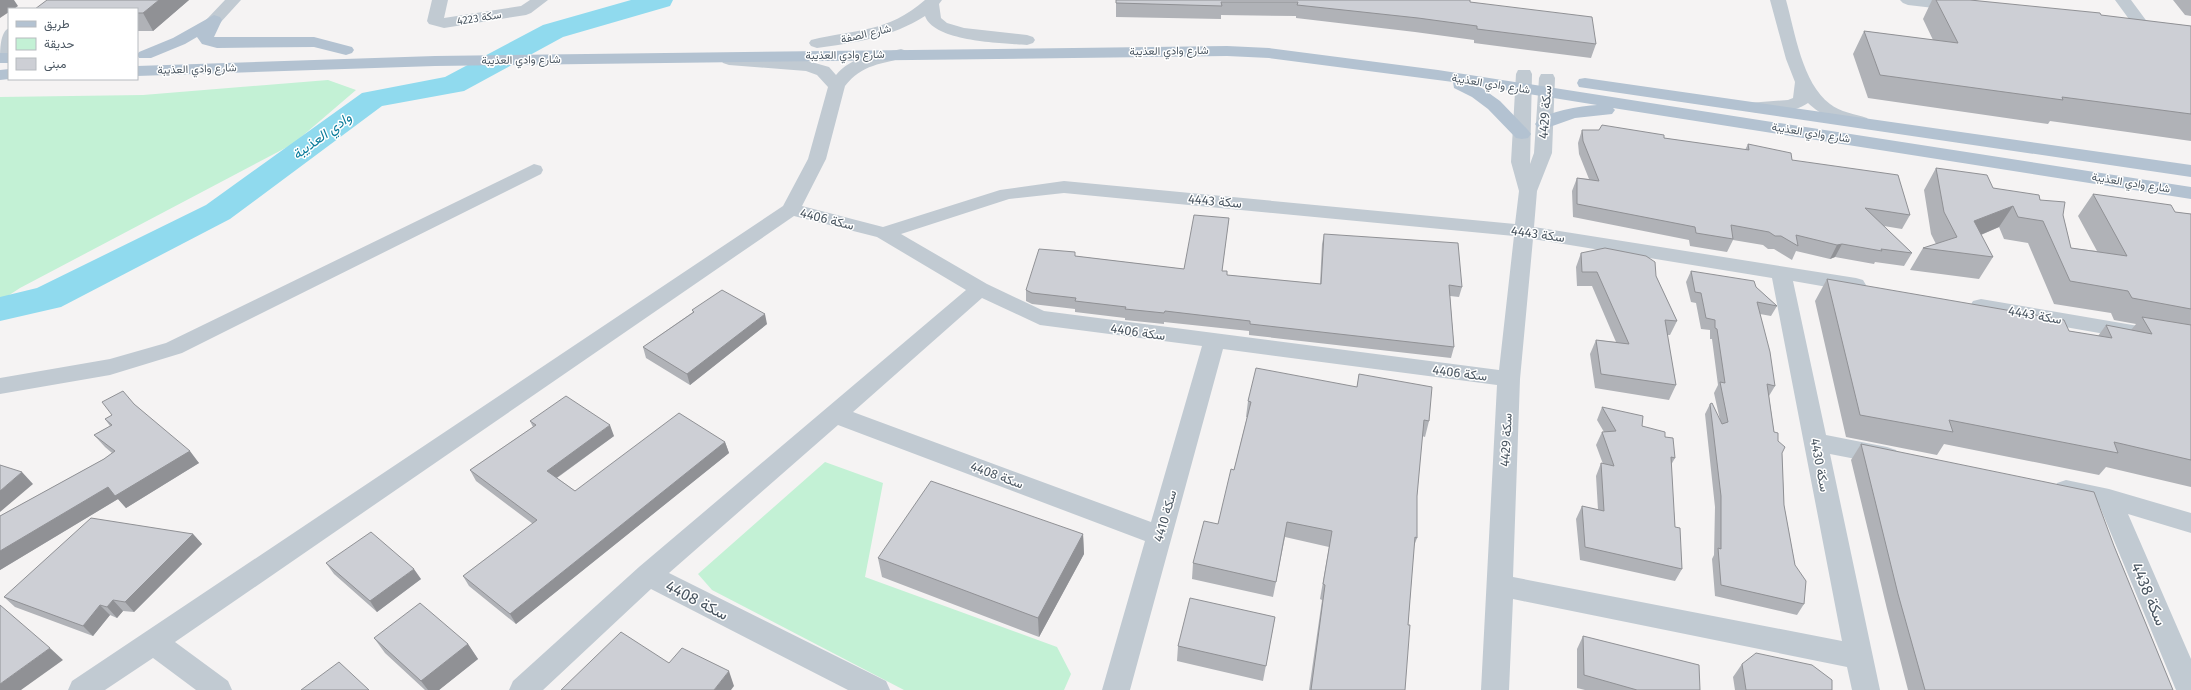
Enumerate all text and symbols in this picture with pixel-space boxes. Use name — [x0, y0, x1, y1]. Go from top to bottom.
legend — [8, 8, 138, 80]
street label: سكة 4223 — [456, 8, 502, 28]
text: طريق — [44, 17, 70, 32]
street label: شارع الصفة — [839, 22, 893, 47]
text: حديقة — [44, 37, 74, 51]
street label: شارع وادي العذيبة — [1129, 44, 1209, 61]
street label: شارع وادي العذيبة — [805, 48, 885, 65]
street label: شارع وادي العذيبة — [481, 53, 561, 70]
text: مبنى — [44, 57, 66, 72]
street label: شارع وادي العذيبة — [157, 61, 237, 80]
street label: شارع وادي العذيبة — [1450, 71, 1531, 100]
street label: سكة 4429 — [1536, 85, 1554, 139]
water label: وادي العذيبة — [289, 108, 357, 166]
street label: شارع وادي العذيبة — [1770, 120, 1851, 149]
street label: شارع وادي العذيبة — [2090, 170, 2171, 199]
street label: سكة 4443 — [1187, 191, 1243, 211]
street label: سكة 4406 — [798, 205, 856, 233]
street label: سكة 4443 — [1510, 223, 1566, 245]
street label: سكة 4443 — [2007, 303, 2063, 327]
street label: سكة 4406 — [1110, 321, 1166, 343]
street label: سكة 4406 — [1432, 362, 1488, 384]
street label: سكة 4429 — [1497, 413, 1515, 467]
street label: سكة 4430 — [1807, 437, 1833, 493]
street label: سكة 4408 — [968, 458, 1026, 492]
street label: سكة 4410 — [1150, 488, 1180, 544]
street label: سكة 4438 — [2127, 560, 2171, 628]
street label: سكة 4408 — [662, 576, 732, 624]

